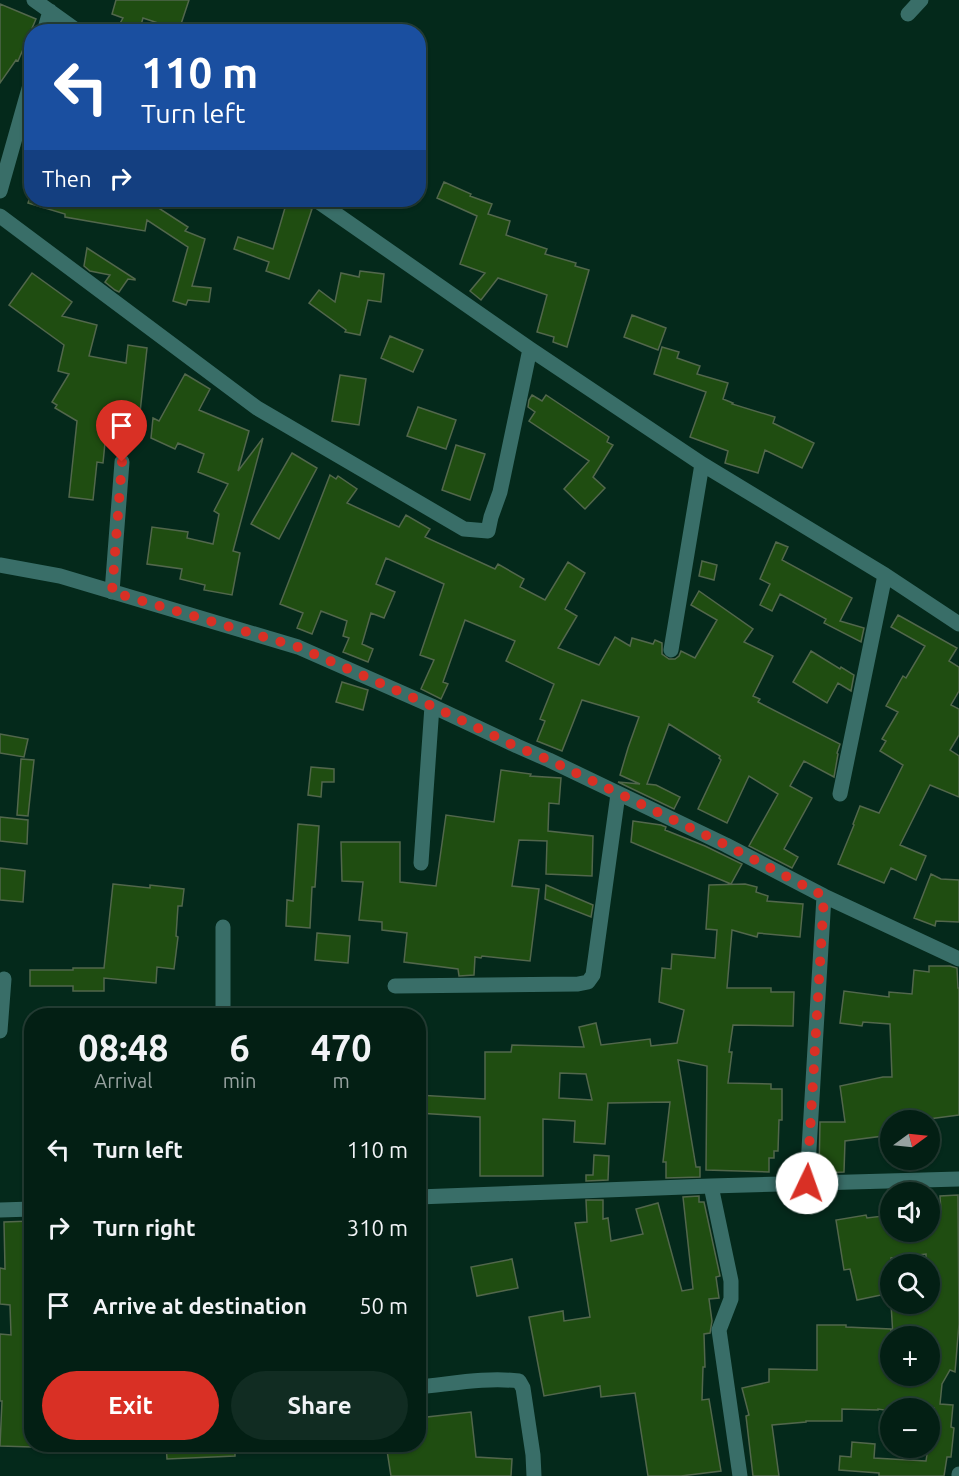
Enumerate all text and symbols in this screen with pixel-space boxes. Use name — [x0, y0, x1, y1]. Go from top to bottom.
icon: left — [42, 48, 120, 126]
text: 110 m — [141, 49, 258, 96]
text: Turn left — [141, 98, 245, 128]
icon: right — [104, 162, 137, 195]
text: Then — [42, 166, 92, 191]
pin — [96, 400, 147, 462]
icon: arrive — [105, 409, 138, 442]
text: 08:48 — [78, 1027, 168, 1068]
text: 6 — [229, 1027, 250, 1068]
text: 470 — [311, 1027, 372, 1068]
text: Arrival — [94, 1069, 153, 1092]
text: min — [223, 1069, 256, 1092]
text: m — [333, 1069, 350, 1092]
north arrow — [880, 1110, 940, 1170]
map controls — [880, 1110, 940, 1458]
icon: left — [42, 1133, 75, 1166]
text: Turn left — [93, 1137, 183, 1162]
text: 110 m — [347, 1137, 408, 1162]
position arrow — [775, 1151, 839, 1215]
button: sound — [880, 1182, 940, 1242]
icon: right — [42, 1211, 75, 1244]
text: Turn right — [93, 1215, 195, 1240]
text: 310 m — [347, 1215, 408, 1240]
button: search — [880, 1254, 940, 1314]
icon: arrive — [42, 1289, 75, 1322]
text: Arrive at destination — [93, 1293, 307, 1318]
text: 50 m — [359, 1293, 408, 1318]
button: + — [880, 1326, 940, 1386]
button: Exit — [42, 1371, 219, 1440]
button: Share — [231, 1371, 408, 1440]
button: − — [880, 1398, 940, 1458]

